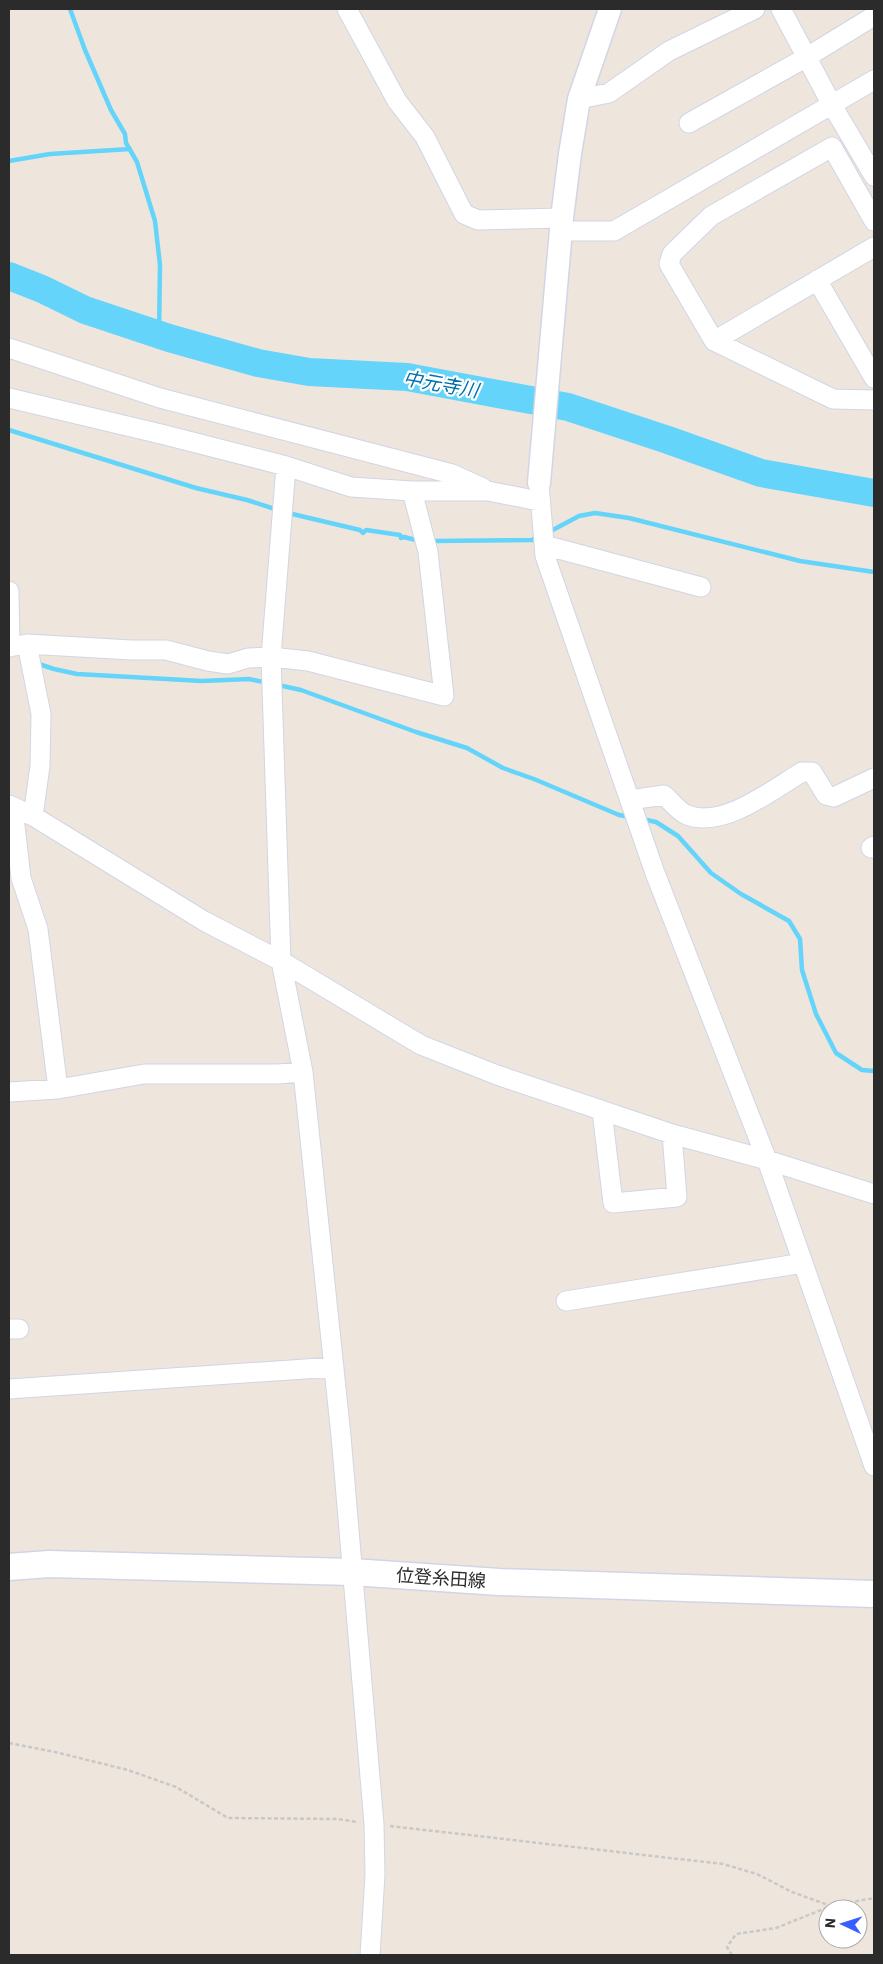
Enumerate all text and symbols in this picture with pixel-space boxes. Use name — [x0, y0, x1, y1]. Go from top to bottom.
water label: 中元寺川 — [401, 366, 482, 403]
street label: 位登糸田線 — [395, 1563, 487, 1593]
north arrow — [818, 1899, 868, 1949]
text: N — [821, 1917, 839, 1929]

